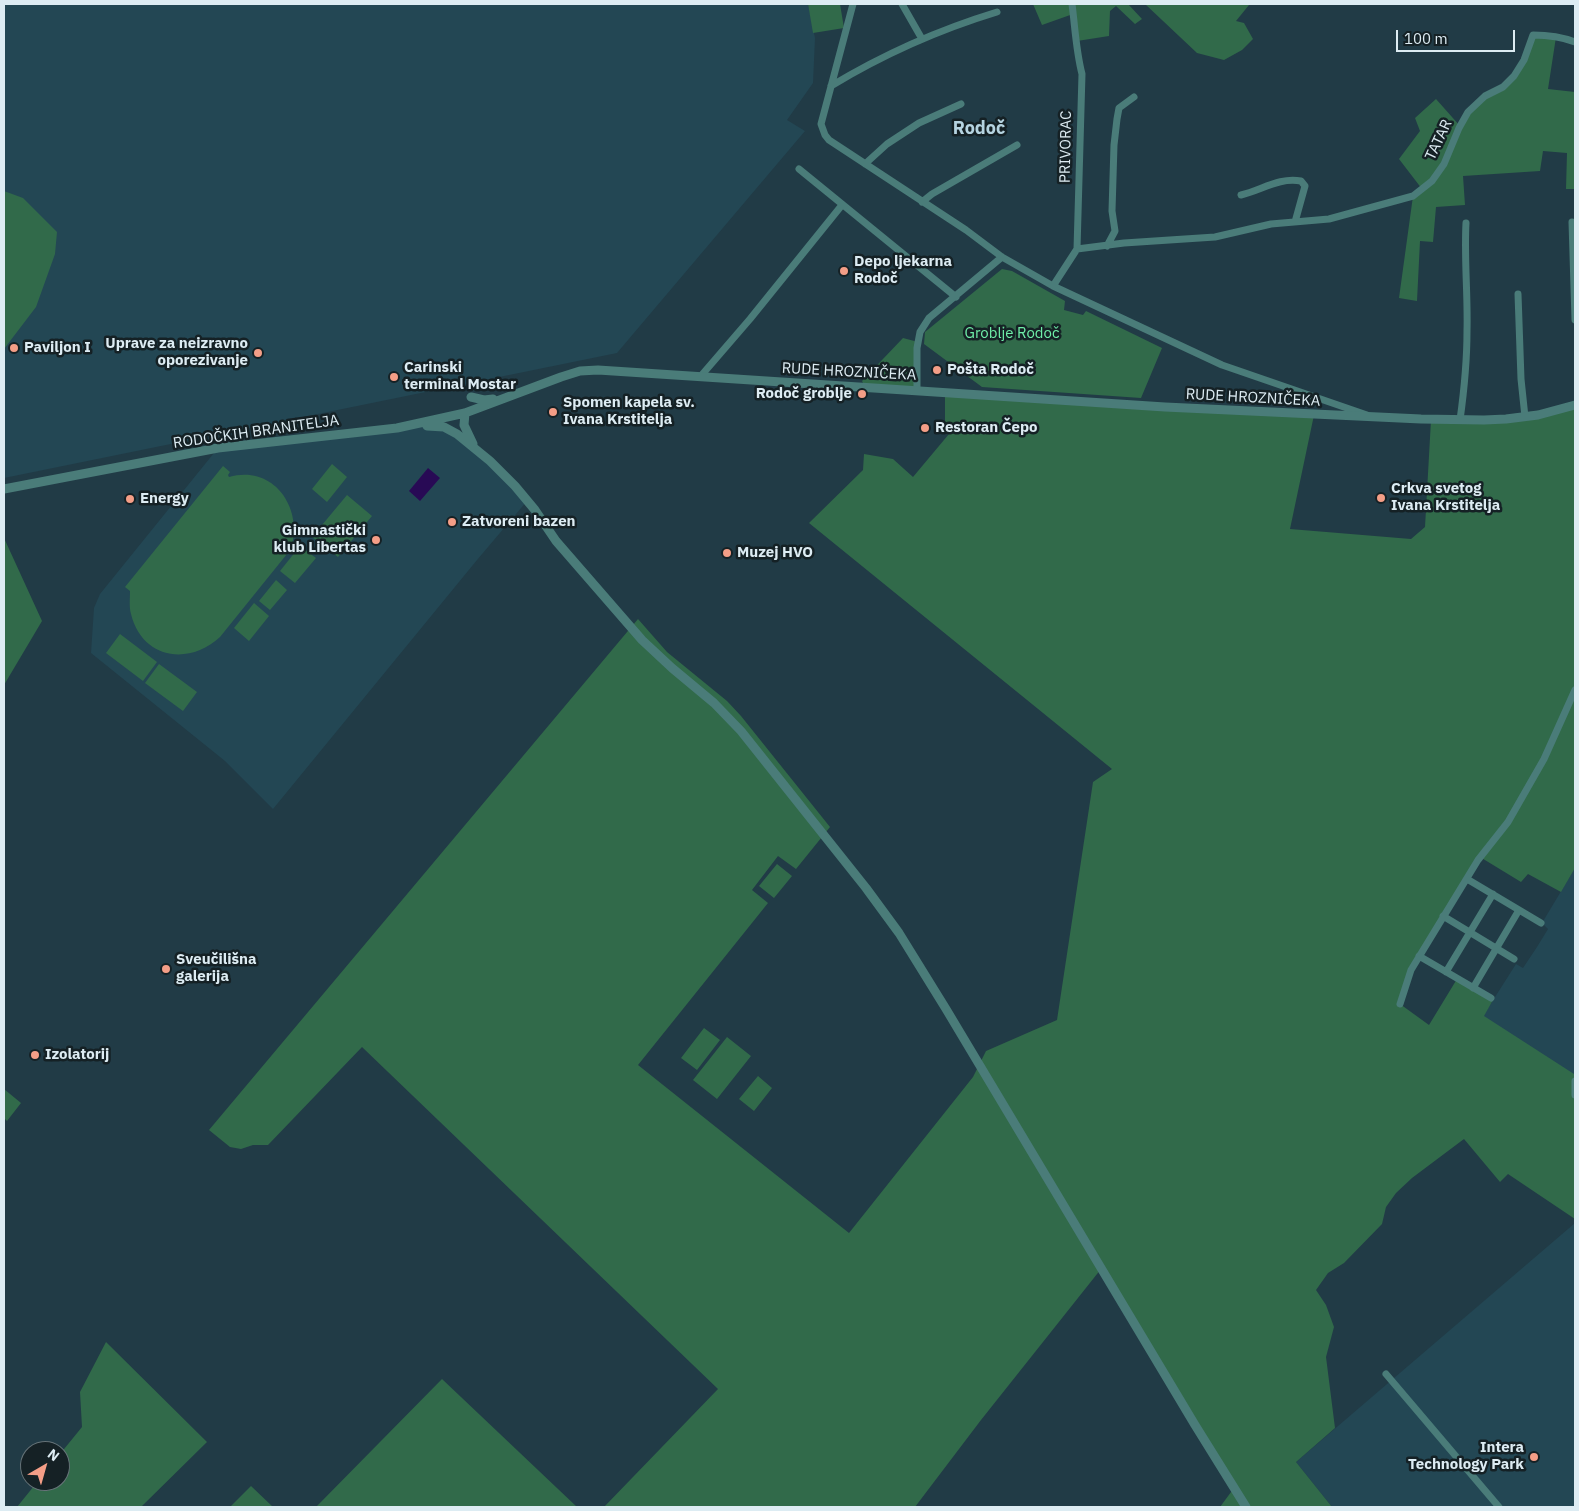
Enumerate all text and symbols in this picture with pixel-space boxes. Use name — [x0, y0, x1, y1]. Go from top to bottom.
scale bar — [1399, 20, 1518, 52]
text: 100 m — [1404, 29, 1448, 48]
street label: PRIVORAC — [1056, 111, 1076, 183]
street label: TATAR — [1422, 117, 1456, 163]
district label: Rodoč — [953, 118, 1005, 140]
place label: Depo ljekarna Rodoč — [854, 253, 952, 288]
marker: Depo ljekarna Rodoč — [838, 265, 850, 277]
park label: Groblje Rodoč — [965, 325, 1059, 343]
place label: Uprave za neizravno oporezivanje — [105, 335, 248, 370]
place label: Paviljon I — [24, 339, 91, 357]
marker: Paviljon I — [8, 342, 20, 354]
marker: Uprave za neizravno oporezivanje — [252, 347, 264, 359]
place label: Carinski terminal Mostar — [404, 359, 516, 394]
street label: RUDE HROZNIČEKA — [781, 359, 917, 385]
place label: Pošta Rodoč — [947, 361, 1034, 379]
marker: Pošta Rodoč — [931, 364, 943, 376]
marker: Carinski terminal Mostar — [388, 371, 400, 383]
place label: Rodoč groblje — [756, 385, 852, 403]
street label: RUDE HROZNIČEKA — [1185, 385, 1321, 411]
marker: Rodoč groblje — [856, 388, 868, 400]
place label: Spomen kapela sv. Ivana Krstitelja — [563, 394, 695, 429]
marker: Spomen kapela sv. Ivana Krstitelja — [547, 406, 559, 418]
street label: RODOČKIH BRANITELJA — [172, 411, 340, 453]
place label: Restoran Čepo — [935, 419, 1038, 437]
marker: Restoran Čepo — [919, 422, 931, 434]
place label: Crkva svetog Ivana Krstitelja — [1391, 480, 1500, 515]
place label: Energy — [140, 490, 189, 508]
marker: Crkva svetog Ivana Krstitelja — [1375, 492, 1387, 504]
marker: Energy — [124, 493, 136, 505]
place label: Zatvoreni bazen — [462, 513, 576, 531]
marker: Zatvoreni bazen — [446, 516, 458, 528]
place label: Gimnastički klub Libertas — [273, 522, 366, 557]
marker: Gimnastički klub Libertas — [370, 534, 382, 546]
place label: Muzej HVO — [737, 544, 813, 562]
marker: Muzej HVO — [721, 547, 733, 559]
place label: Sveučilišna galerija — [176, 951, 257, 986]
marker: Sveučilišna galerija — [160, 963, 172, 975]
place label: Izolatorij — [45, 1046, 109, 1064]
marker: Izolatorij — [29, 1049, 41, 1061]
place label: Intera Technology Park — [1408, 1439, 1524, 1474]
north arrow — [20, 1441, 70, 1491]
text: N — [44, 1445, 63, 1465]
marker: Intera Technology Park — [1528, 1451, 1540, 1463]

